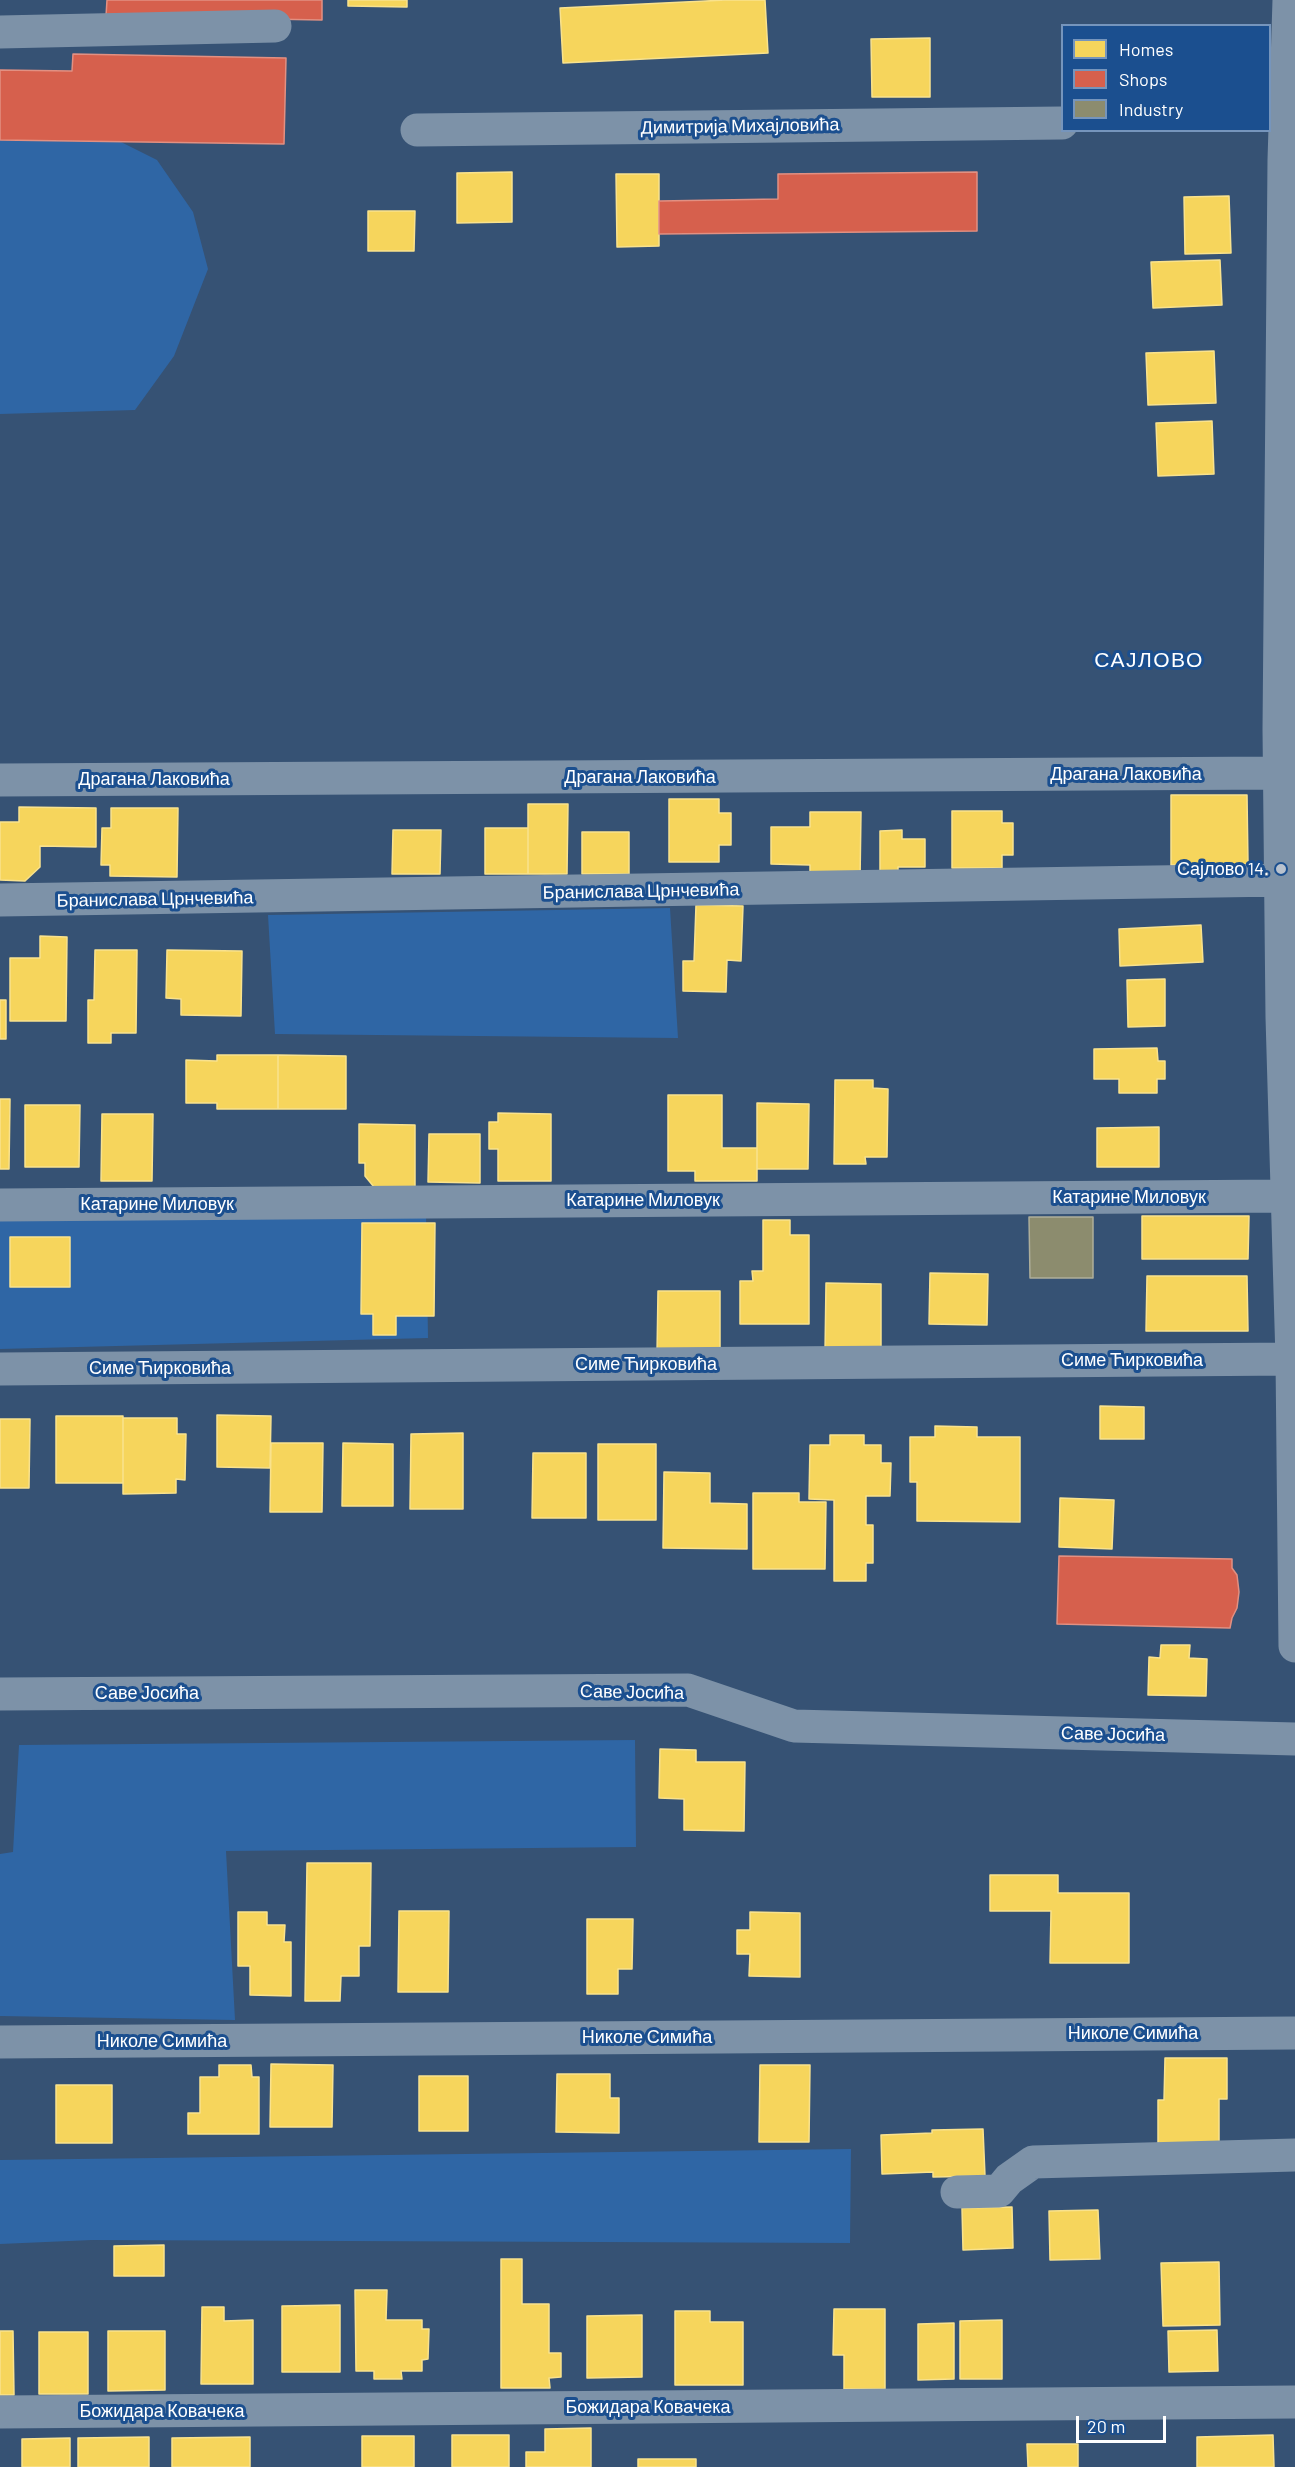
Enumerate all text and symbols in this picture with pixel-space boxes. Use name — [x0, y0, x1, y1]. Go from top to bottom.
legend — [1061, 24, 1271, 132]
text: Homes — [1119, 38, 1173, 60]
text: Shops — [1119, 68, 1168, 90]
text: Industry — [1119, 98, 1183, 120]
street label: Димитрија Михајловића — [640, 113, 840, 139]
district label: САЈЛОВО — [1094, 647, 1204, 673]
street label: Драгана Лаковића — [1050, 763, 1202, 785]
street label: Драгана Лаковића — [564, 766, 716, 788]
street label: Драгана Лаковића — [78, 768, 230, 790]
place label: Сајлово 14. — [1177, 858, 1269, 880]
marker: Сајлово 14. — [1274, 862, 1288, 876]
street label: Бранислава Црнчевића — [543, 878, 739, 904]
street label: Бранислава Црнчевића — [57, 886, 253, 912]
street label: Катарине Миловук — [1052, 1186, 1206, 1208]
street label: Катарине Миловук — [566, 1189, 720, 1211]
street label: Катарине Миловук — [80, 1193, 234, 1215]
street label: Симе Ћирковића — [1061, 1349, 1203, 1371]
street label: Симе Ћирковића — [575, 1353, 717, 1375]
street label: Симе Ћирковића — [89, 1357, 231, 1379]
street label: Саве Јосића — [580, 1680, 684, 1704]
street label: Саве Јосића — [95, 1682, 199, 1704]
street label: Саве Јосића — [1061, 1722, 1165, 1746]
street label: Николе Симића — [1068, 2022, 1198, 2044]
street label: Николе Симића — [582, 2026, 712, 2048]
street label: Николе Симића — [97, 2030, 227, 2052]
street label: Божидара Ковачека — [566, 2396, 730, 2418]
street label: Божидара Ковачека — [80, 2400, 244, 2422]
scale bar — [1079, 2404, 1169, 2442]
text: 20 m — [1087, 2415, 1125, 2437]

